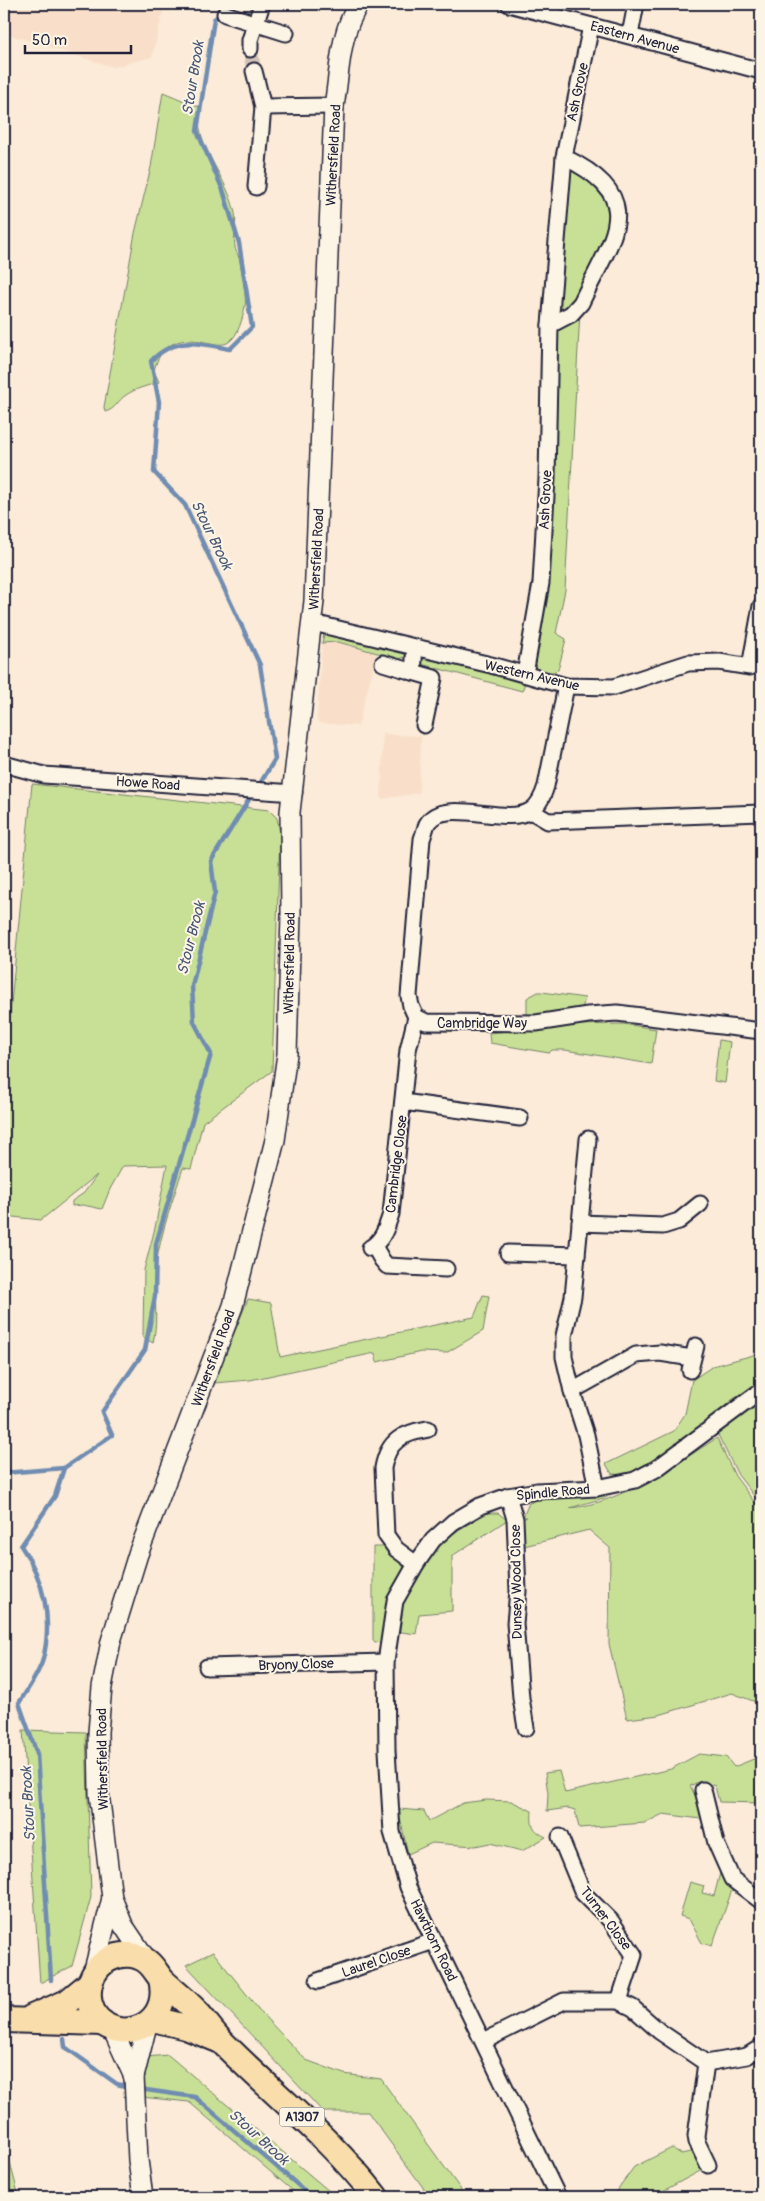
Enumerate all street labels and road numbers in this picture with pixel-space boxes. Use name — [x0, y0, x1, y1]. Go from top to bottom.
street label: Eastern Avenue — [588, 17, 681, 58]
street label: Ash Grove — [563, 61, 592, 123]
street label: Withersfield Road — [322, 103, 345, 206]
street label: Ash Grove — [535, 470, 556, 530]
street label: Withersfield Road — [305, 507, 328, 610]
street label: Western Avenue — [483, 656, 581, 695]
street label: Howe Road — [115, 773, 181, 794]
street label: Withersfield Road — [280, 912, 299, 1014]
street label: Cambridge Way — [437, 1015, 527, 1032]
street label: Cambridge Close — [382, 1114, 411, 1214]
street label: Withersfield Road — [188, 1307, 239, 1409]
street label: Spindle Road — [515, 1481, 591, 1504]
street label: Dunsey Wood Close — [507, 1524, 526, 1640]
street label: Bryony Close — [258, 1655, 334, 1674]
street label: Withersfield Road — [93, 1708, 112, 1810]
street label: Turner Close — [576, 1883, 635, 1953]
street label: Hawthorn Road — [406, 1896, 461, 1984]
street label: Laurel Close — [339, 1942, 413, 1981]
road number: A1307 — [280, 2108, 324, 2126]

